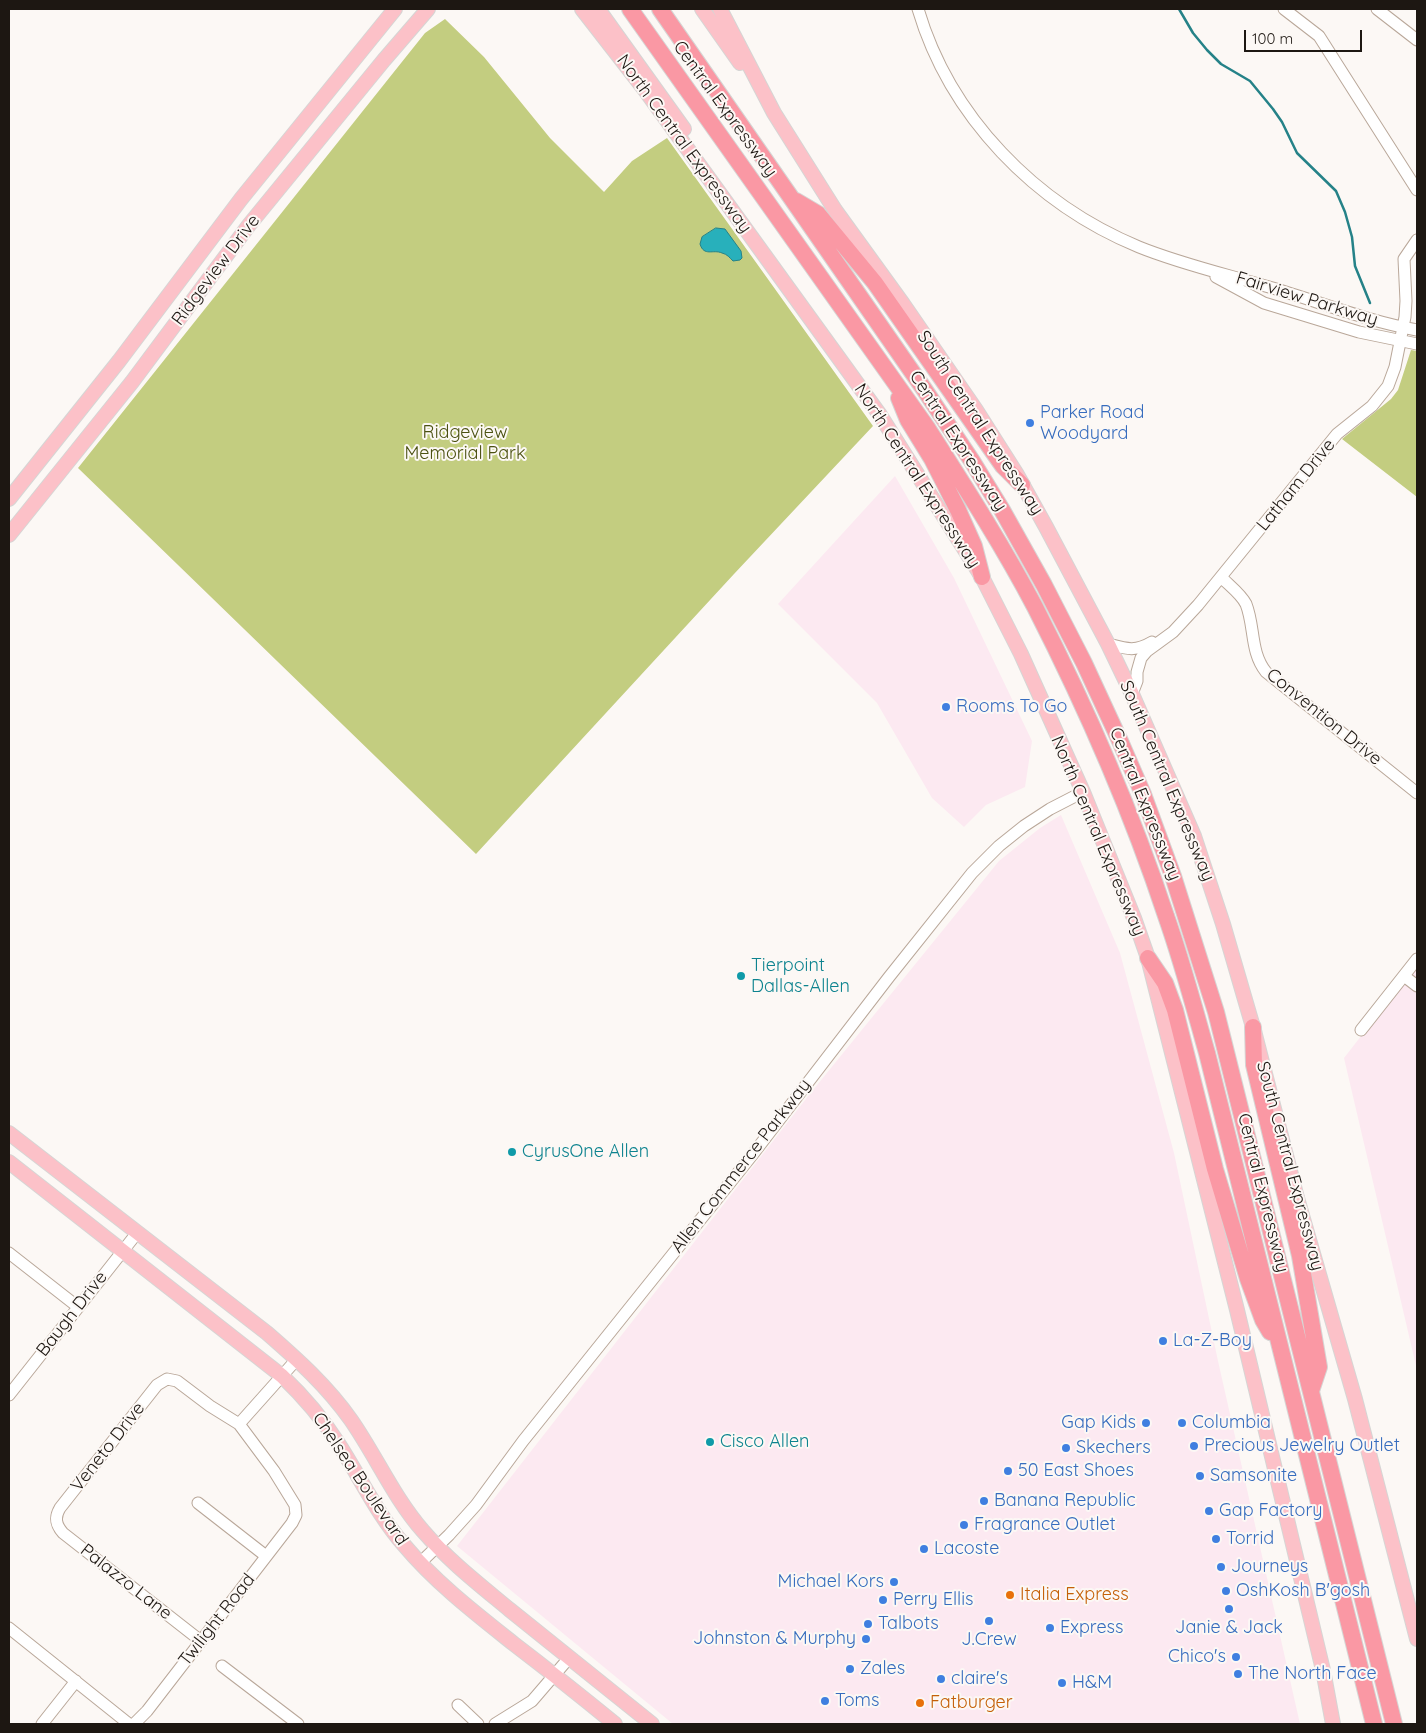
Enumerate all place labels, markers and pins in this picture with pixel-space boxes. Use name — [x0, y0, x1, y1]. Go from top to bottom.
place label: Parker Road Woodyard — [1040, 402, 1144, 444]
marker: Parker Road Woodyard — [1024, 417, 1036, 429]
place label: Rooms To Go — [956, 696, 1067, 718]
marker: Rooms To Go — [940, 701, 952, 713]
place label: Tierpoint Dallas-Allen — [751, 955, 850, 998]
marker: Tierpoint Dallas-Allen — [735, 970, 747, 982]
place label: CyrusOne Allen — [522, 1141, 649, 1163]
marker: CyrusOne Allen — [506, 1146, 518, 1158]
place label: La-Z-Boy — [1173, 1330, 1252, 1352]
marker: La-Z-Boy — [1157, 1335, 1169, 1347]
place label: Gap Kids — [1061, 1412, 1136, 1434]
place label: Columbia — [1192, 1412, 1271, 1434]
marker: Gap Kids — [1140, 1417, 1152, 1429]
marker: Columbia — [1176, 1417, 1188, 1429]
place label: Cisco Allen — [720, 1431, 809, 1453]
place label: Precious Jewelry Outlet — [1204, 1435, 1400, 1457]
marker: Cisco Allen — [704, 1436, 716, 1448]
place label: Skechers — [1076, 1437, 1151, 1459]
marker: Precious Jewelry Outlet — [1188, 1440, 1200, 1452]
marker: Skechers — [1060, 1442, 1072, 1454]
place label: 50 East Shoes — [1018, 1460, 1134, 1482]
marker: 50 East Shoes — [1002, 1465, 1014, 1477]
place label: Samsonite — [1210, 1465, 1297, 1487]
marker: Samsonite — [1194, 1470, 1206, 1482]
place label: Banana Republic — [994, 1490, 1136, 1512]
marker: Banana Republic — [978, 1495, 990, 1507]
place label: Gap Factory — [1219, 1500, 1323, 1522]
marker: Gap Factory — [1203, 1505, 1215, 1517]
place label: Fragrance Outlet — [974, 1514, 1116, 1536]
marker: Fragrance Outlet — [958, 1519, 970, 1531]
place label: Torrid — [1226, 1528, 1274, 1550]
marker: Torrid — [1210, 1533, 1222, 1545]
place label: Lacoste — [934, 1538, 999, 1560]
marker: Lacoste — [918, 1543, 930, 1555]
place label: Journeys — [1231, 1556, 1308, 1578]
marker: Journeys — [1215, 1561, 1227, 1573]
place label: Michael Kors — [778, 1571, 884, 1593]
marker: Michael Kors — [888, 1576, 900, 1588]
place label: OshKosh B'gosh — [1236, 1580, 1370, 1602]
place label: Italia Express — [1020, 1584, 1129, 1606]
marker: OshKosh B'gosh — [1220, 1585, 1232, 1597]
place label: Perry Ellis — [893, 1589, 974, 1611]
marker: Italia Express — [1004, 1589, 1016, 1601]
marker: Perry Ellis — [877, 1594, 889, 1606]
marker: Janie & Jack — [1223, 1603, 1235, 1615]
place label: Talbots — [878, 1613, 939, 1635]
marker: J.Crew — [983, 1615, 995, 1627]
place label: Express — [1060, 1617, 1123, 1639]
place label: Janie & Jack — [1175, 1617, 1283, 1639]
marker: Talbots — [862, 1618, 874, 1630]
marker: Express — [1044, 1622, 1056, 1634]
place label: Johnston & Murphy — [693, 1628, 856, 1650]
place label: J.Crew — [961, 1629, 1017, 1651]
marker: Johnston & Murphy — [860, 1633, 872, 1645]
place label: Chico's — [1168, 1646, 1226, 1668]
marker: Chico's — [1230, 1651, 1242, 1663]
place label: Zales — [860, 1658, 905, 1680]
marker: Zales — [844, 1663, 856, 1675]
place label: The North Face — [1248, 1663, 1377, 1685]
place label: claire's — [951, 1668, 1008, 1690]
marker: The North Face — [1232, 1668, 1244, 1680]
place label: H&M — [1072, 1672, 1112, 1694]
marker: claire's — [935, 1673, 947, 1685]
marker: H&M — [1056, 1677, 1068, 1689]
place label: Toms — [835, 1690, 879, 1712]
place label: Fatburger — [930, 1692, 1013, 1714]
marker: Toms — [819, 1695, 831, 1707]
marker: Fatburger — [914, 1697, 926, 1709]

